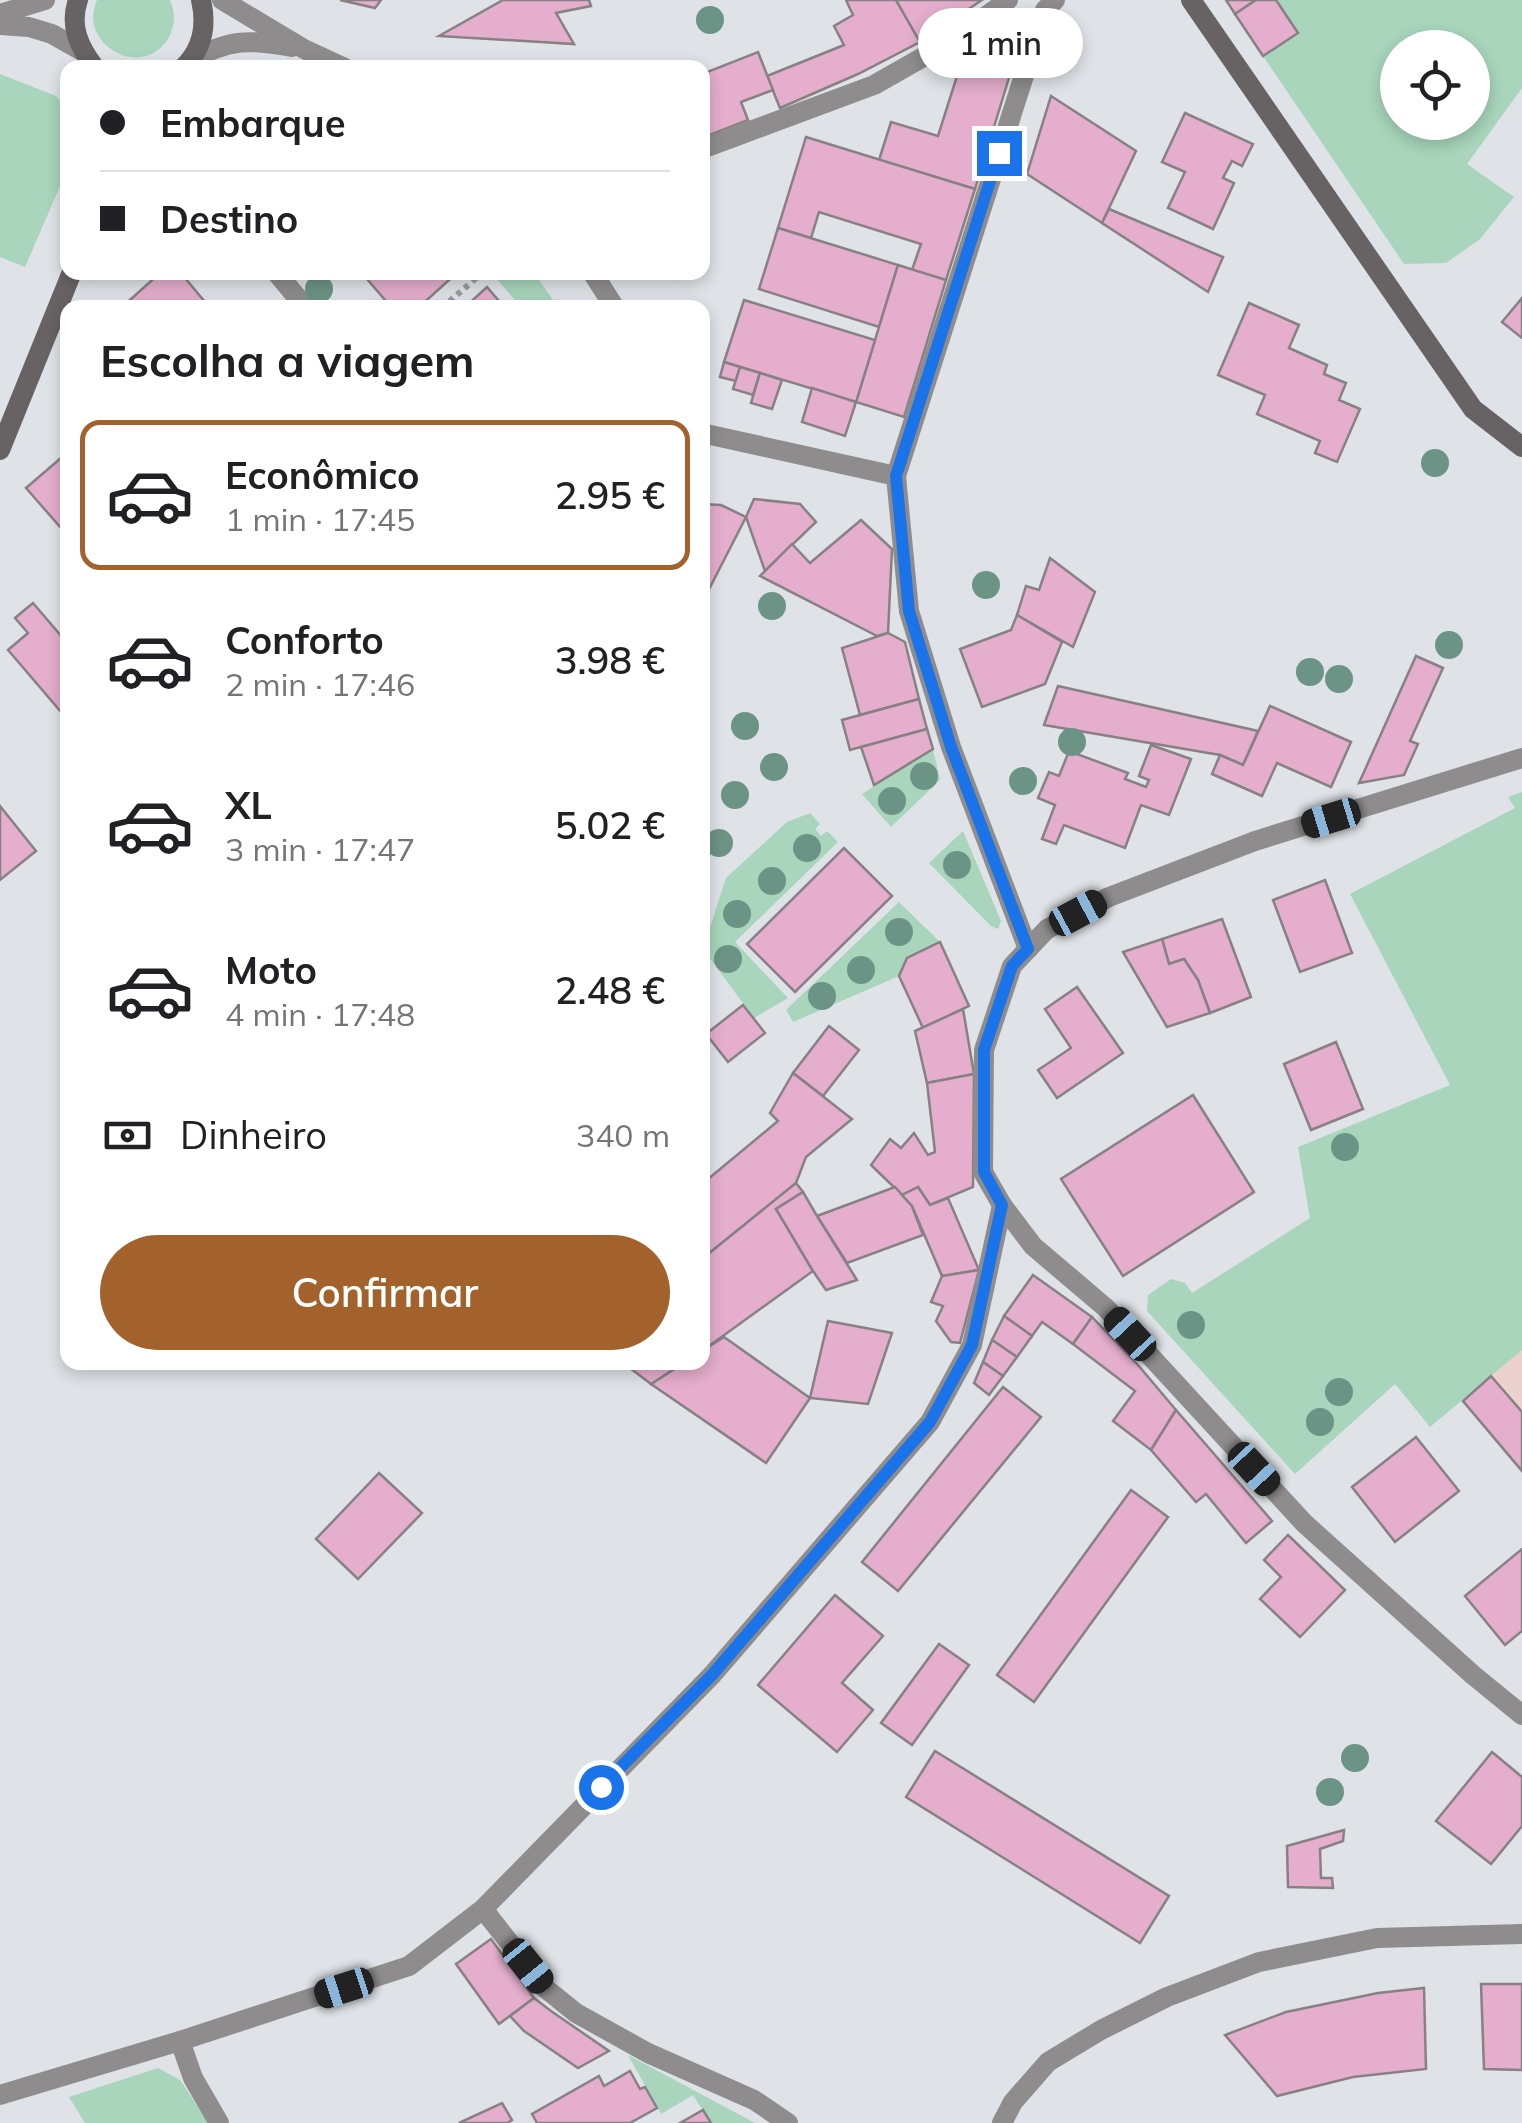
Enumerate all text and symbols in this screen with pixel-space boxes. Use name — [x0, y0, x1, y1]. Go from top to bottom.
callout: 1 min — [916, 8, 1082, 78]
text: 1 min — [959, 23, 1042, 63]
map controls — [1380, 30, 1490, 140]
button: locate — [1380, 30, 1490, 140]
text: Embarque — [160, 99, 346, 147]
route end — [977, 131, 1022, 176]
text: Destino — [160, 195, 298, 243]
text: Escolha a viagem — [100, 332, 475, 388]
icon: car — [105, 450, 195, 540]
text: Econômico — [225, 451, 420, 499]
text: 2.95 € — [555, 471, 665, 519]
text: 1 min · 17:45 — [225, 499, 415, 539]
icon: car — [105, 615, 195, 705]
text: Conforto — [225, 616, 384, 664]
text: 3.98 € — [555, 636, 665, 684]
text: 2 min · 17:46 — [225, 664, 415, 704]
icon: car — [105, 780, 195, 870]
text: XL — [225, 781, 272, 829]
car — [1298, 795, 1364, 841]
text: 5.02 € — [555, 801, 665, 849]
text: 3 min · 17:47 — [225, 829, 415, 869]
car — [1044, 886, 1112, 940]
icon: car — [105, 945, 195, 1035]
text: Moto — [225, 946, 317, 994]
text: 2.48 € — [555, 966, 665, 1014]
text: 4 min · 17:48 — [225, 994, 415, 1034]
icon: cash — [100, 1108, 155, 1163]
text: Dinheiro — [180, 1111, 327, 1159]
text: 340 m — [576, 1115, 670, 1155]
button: Confirmar — [100, 1235, 670, 1350]
car — [1099, 1302, 1161, 1366]
car — [1223, 1437, 1285, 1501]
route start — [579, 1765, 624, 1810]
car — [497, 1933, 559, 1999]
car — [311, 1964, 377, 2012]

